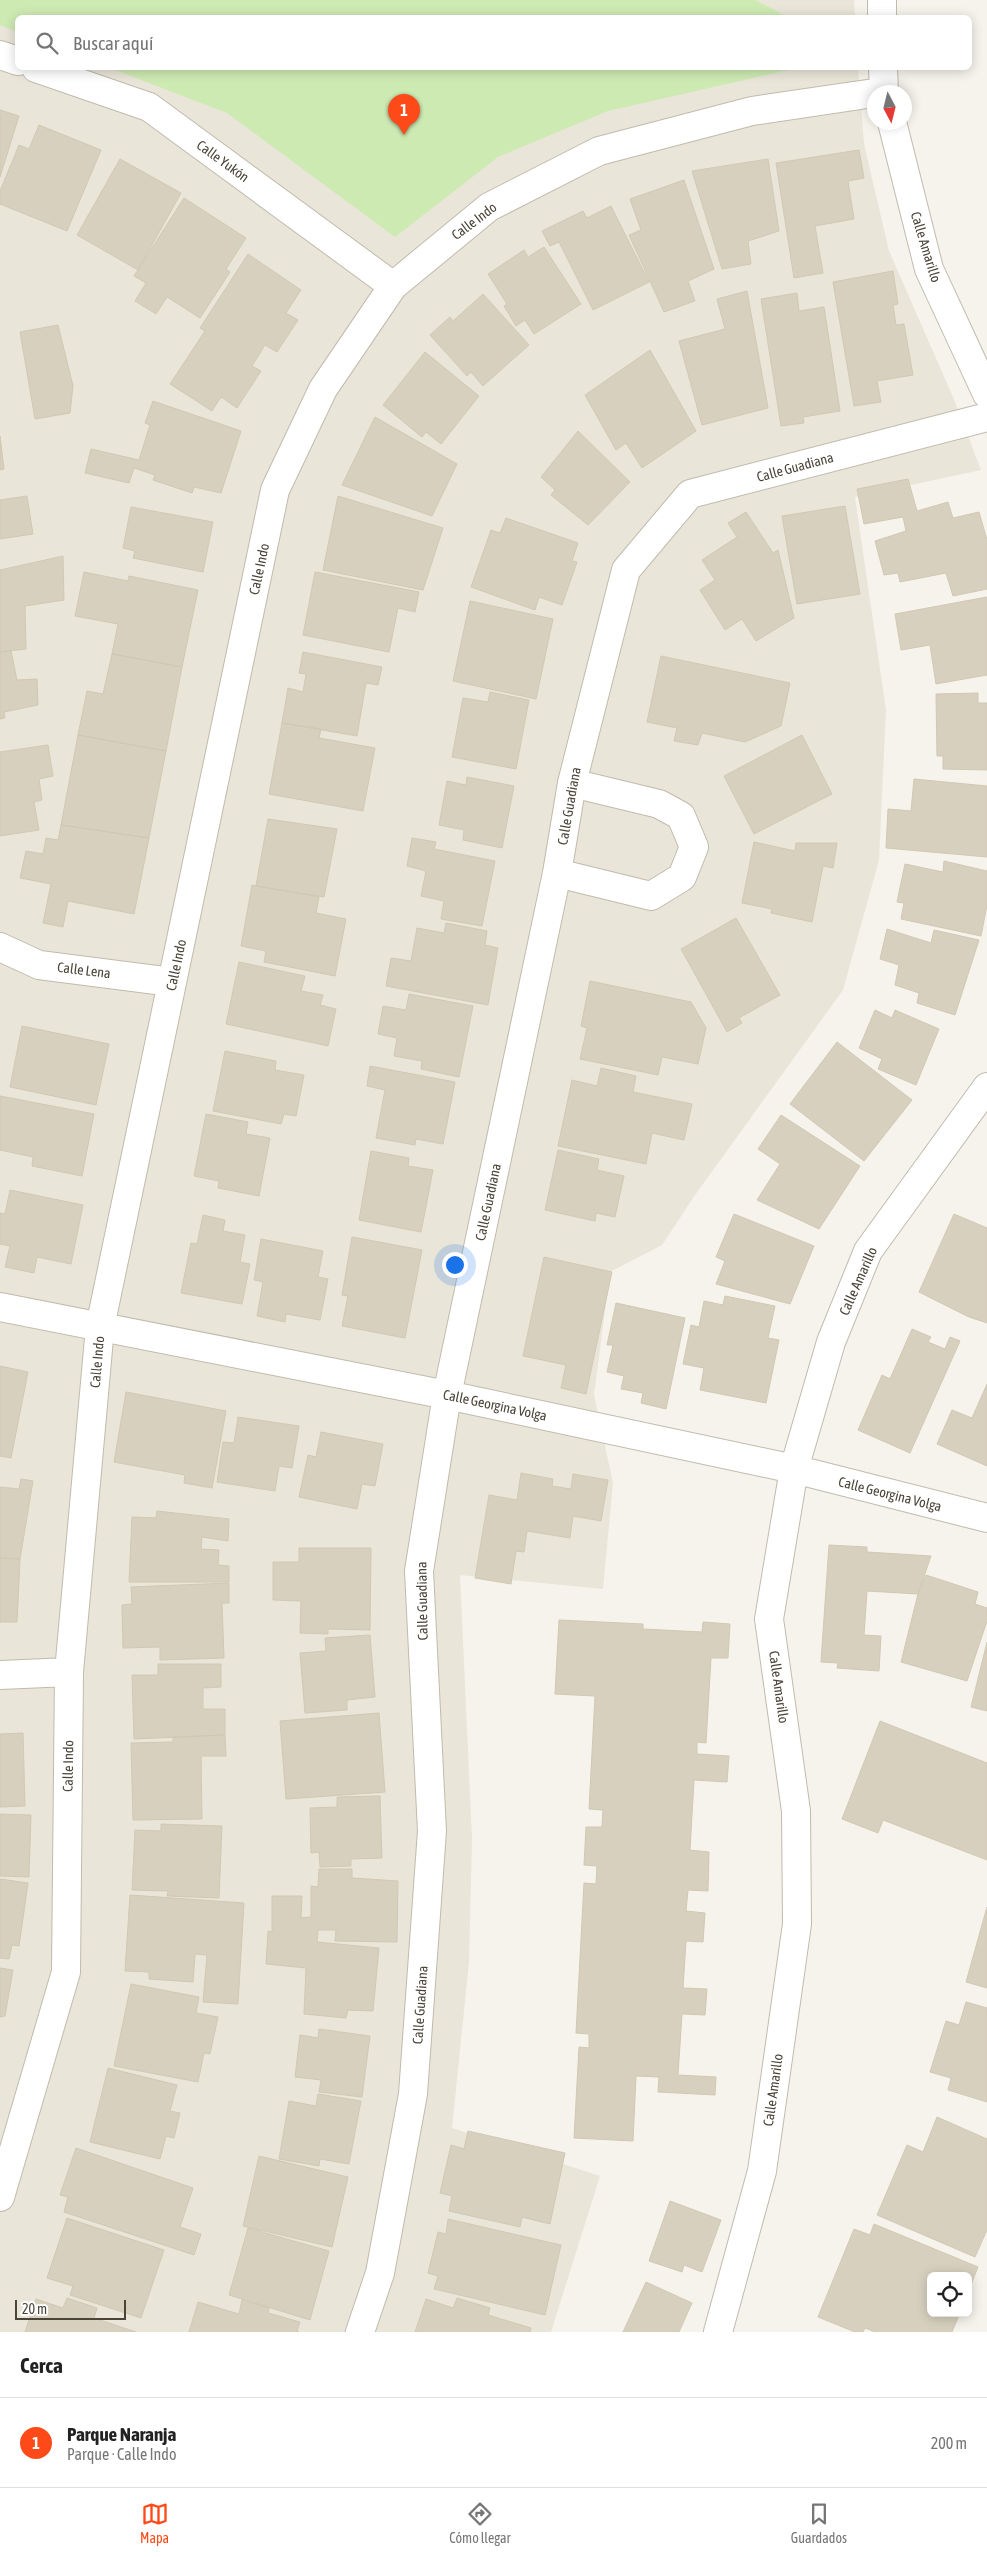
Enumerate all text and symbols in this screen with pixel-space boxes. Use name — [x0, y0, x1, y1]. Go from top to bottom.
search box — [15, 15, 972, 70]
icon: search — [33, 29, 61, 57]
text: Buscar aquí — [73, 32, 153, 54]
north arrow — [867, 85, 912, 130]
pin: 1 — [388, 94, 420, 135]
street label: Calle Yukón — [194, 137, 252, 185]
street label: Calle Indo — [448, 199, 500, 243]
street label: Calle Amarillo — [908, 210, 944, 284]
street label: Calle Guadiana — [755, 449, 835, 485]
street label: Calle Indo — [246, 542, 272, 596]
street label: Calle Guadiana — [554, 766, 584, 846]
street label: Calle Indo — [163, 938, 189, 992]
street label: Calle Lena — [56, 959, 112, 981]
street label: Calle Guadiana — [472, 1162, 504, 1242]
street label: Calle Amarillo — [836, 1244, 880, 1318]
your location — [442, 1252, 468, 1278]
street label: Calle Indo — [87, 1335, 107, 1389]
street label: Calle Georgina Volga — [442, 1386, 548, 1424]
street label: Calle Georgina Volga — [837, 1473, 943, 1515]
street label: Calle Guadiana — [413, 1561, 431, 1641]
street label: Calle Amarillo — [766, 1650, 792, 1724]
street label: Calle Indo — [60, 1740, 76, 1792]
street label: Calle Guadiana — [409, 1965, 431, 2045]
street label: Calle Amarillo — [760, 2053, 786, 2127]
map controls — [927, 2272, 972, 2317]
button: locate — [927, 2272, 972, 2317]
scale bar — [15, 2297, 126, 2320]
text: 20 m — [22, 2301, 47, 2317]
text: Cerca — [20, 2353, 63, 2377]
text: Parque Naranja — [67, 2423, 176, 2445]
text: 1 — [32, 2434, 40, 2452]
text: 200 m — [931, 2434, 967, 2452]
text: Parque · Calle Indo — [67, 2445, 176, 2463]
tab: Mapa — [140, 2500, 169, 2546]
tab: Cómo llegar — [449, 2500, 511, 2546]
tab: Guardados — [791, 2500, 847, 2546]

